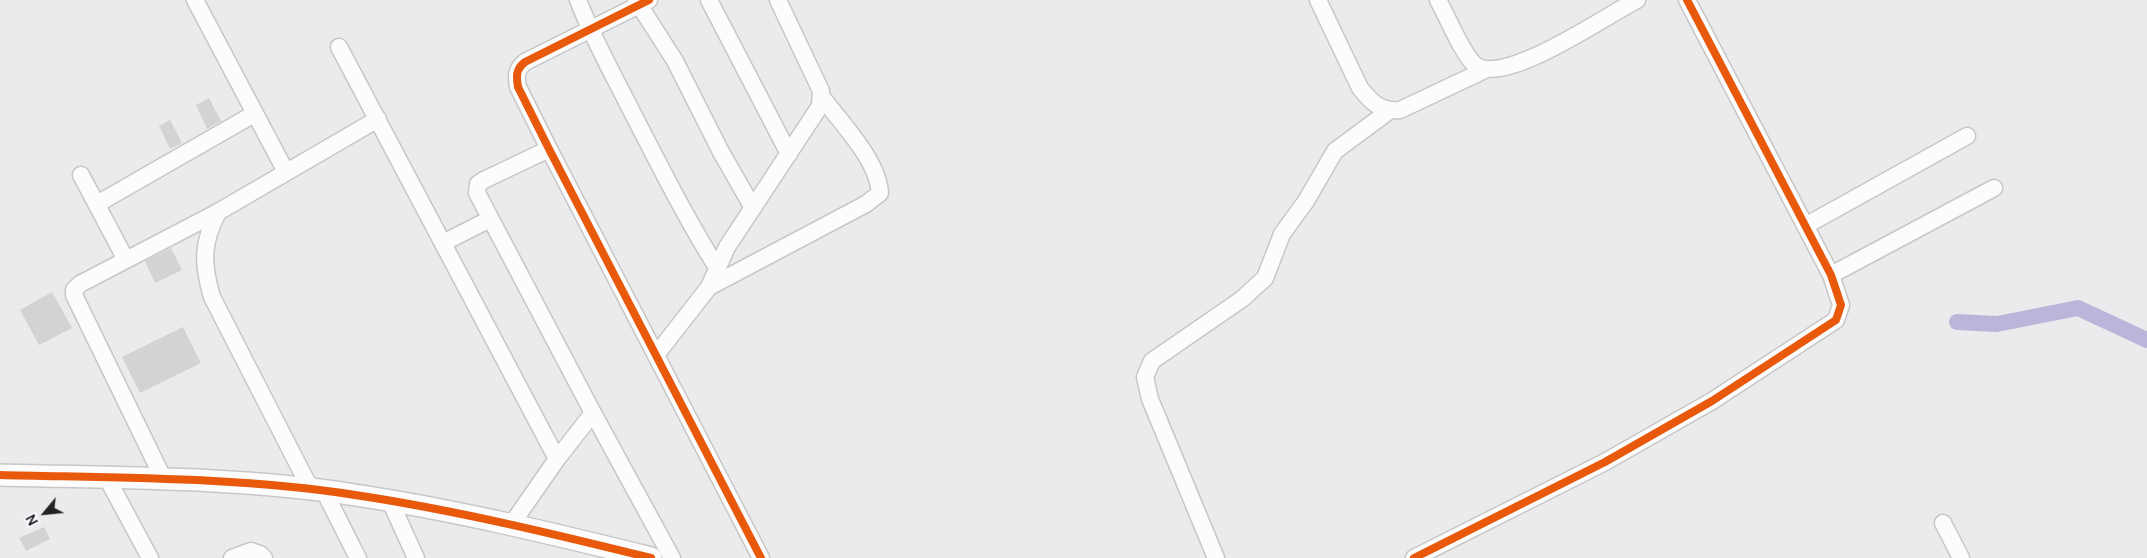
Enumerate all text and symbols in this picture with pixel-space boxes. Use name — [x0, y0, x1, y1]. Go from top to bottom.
north arrow — [20, 488, 70, 538]
text: N — [21, 511, 42, 529]

